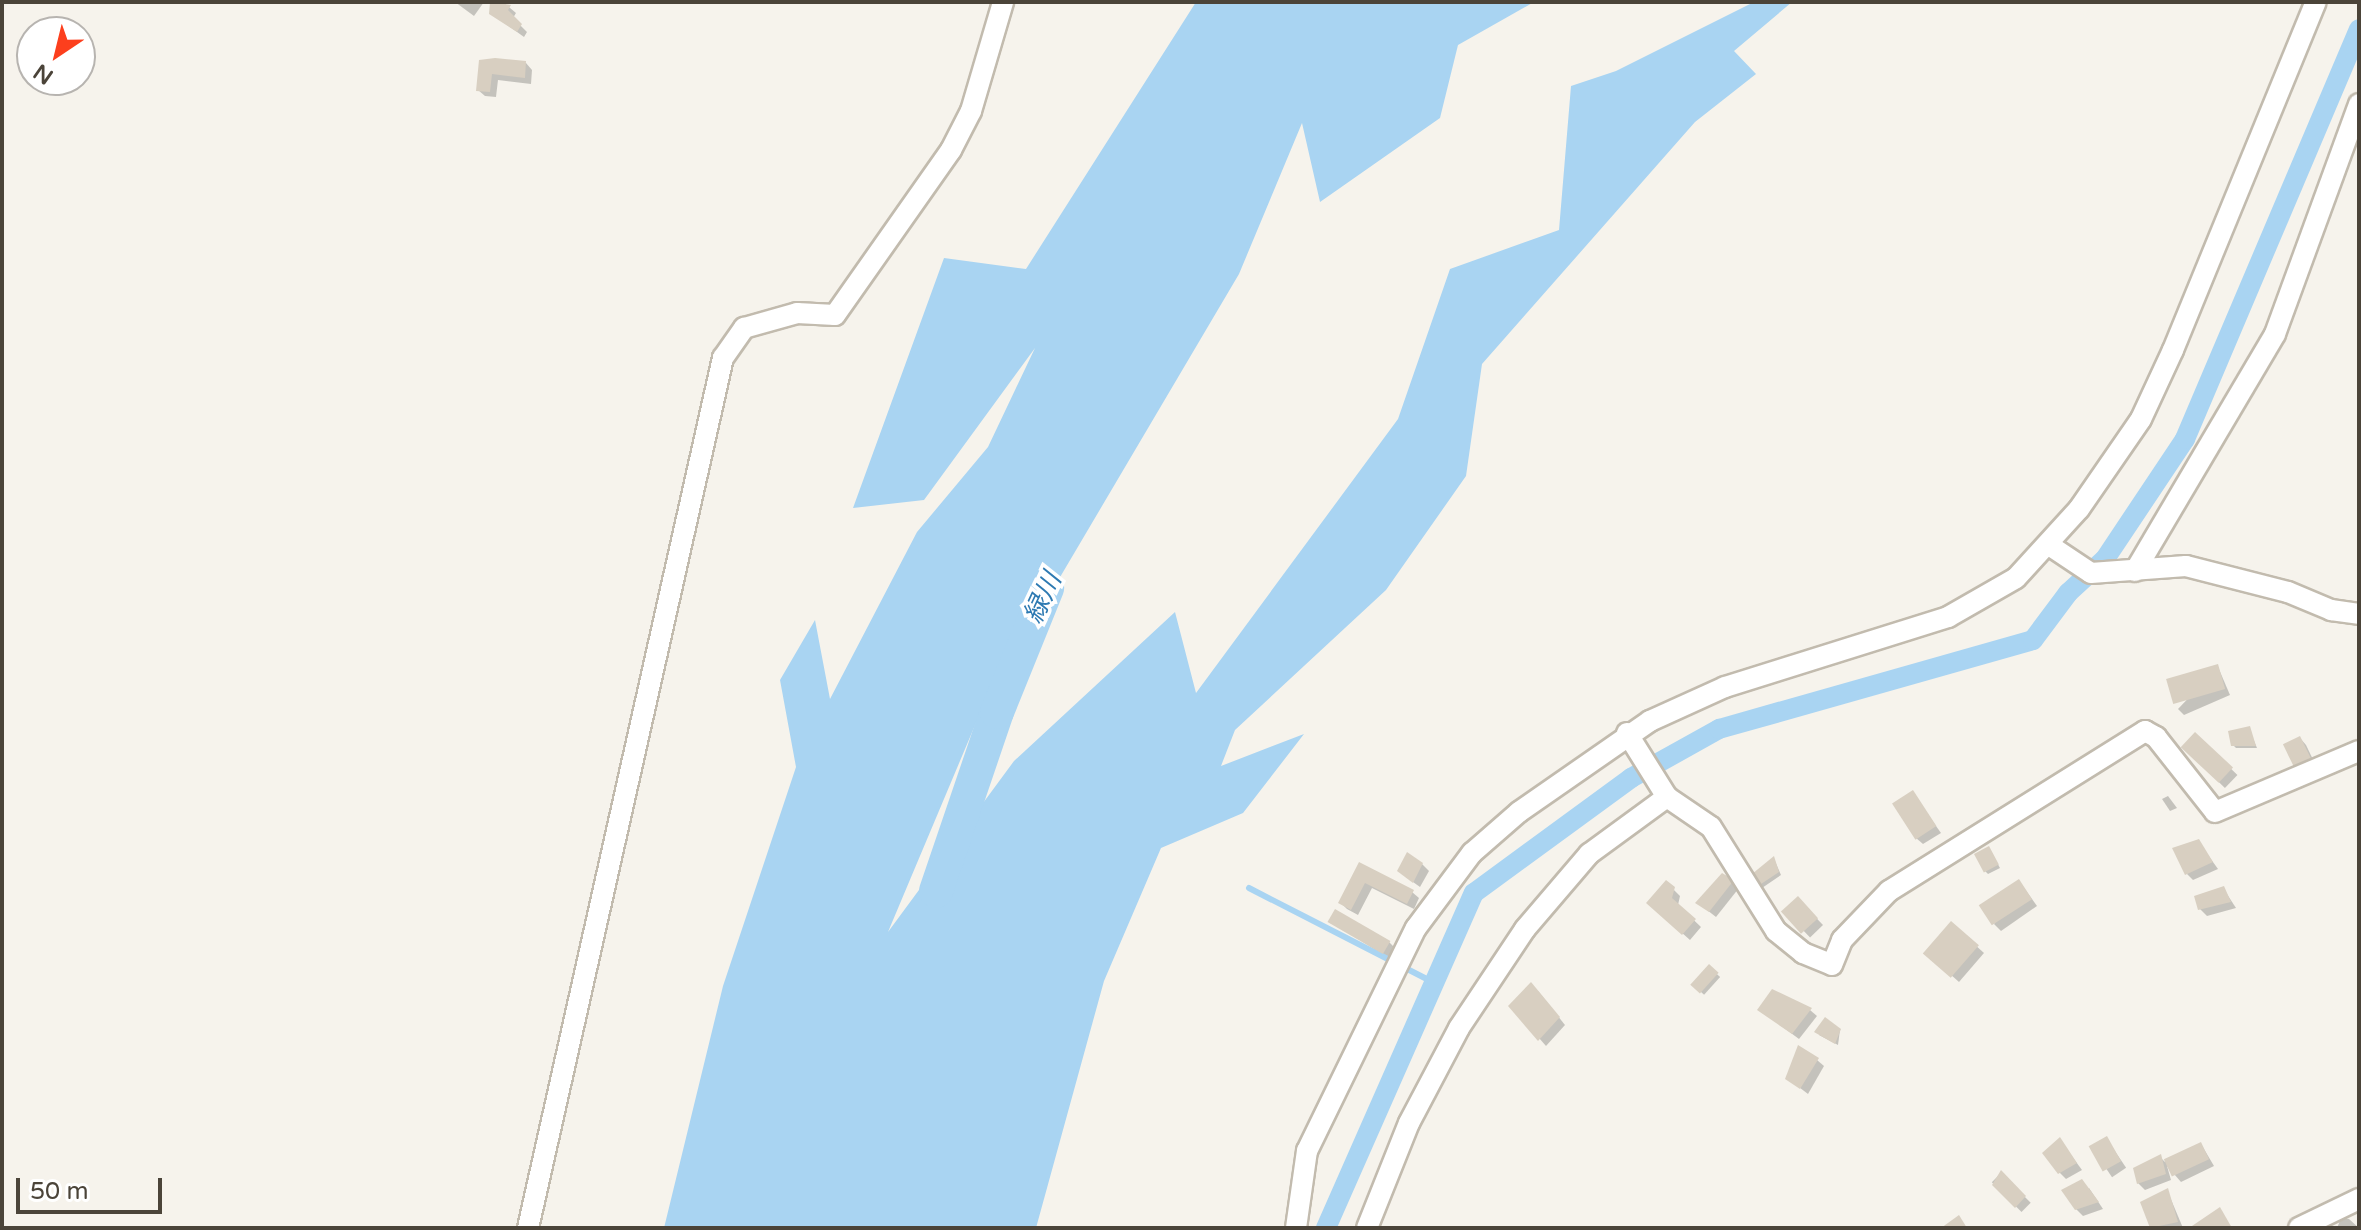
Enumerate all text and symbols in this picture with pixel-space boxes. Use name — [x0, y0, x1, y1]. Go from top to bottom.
north arrow — [16, 16, 96, 96]
text: N — [29, 58, 58, 90]
water label: 緑川 — [1018, 568, 1068, 628]
scale bar — [20, 1162, 166, 1212]
text: 50 m — [30, 1177, 88, 1206]

